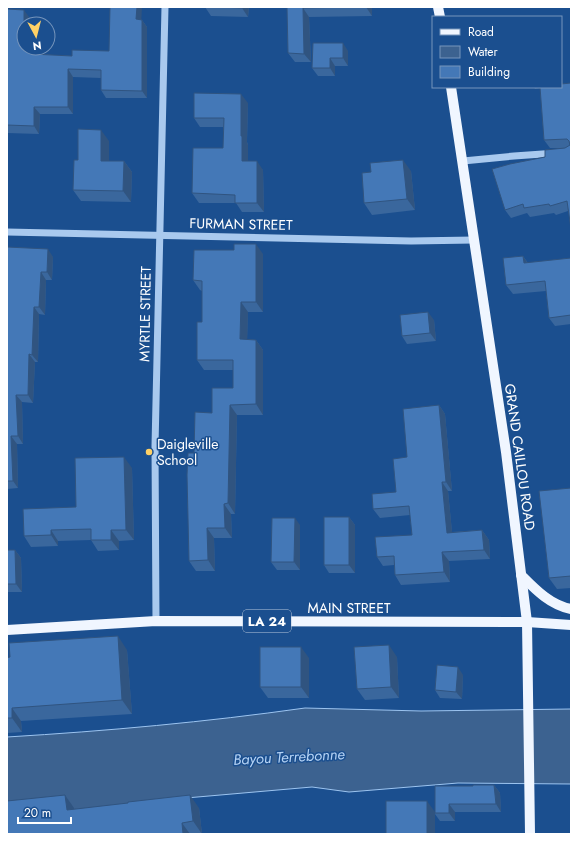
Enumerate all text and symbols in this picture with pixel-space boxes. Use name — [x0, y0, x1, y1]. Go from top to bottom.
north arrow — [16, 16, 56, 56]
legend — [432, 16, 562, 88]
text: Road — [468, 23, 494, 41]
text: N — [32, 37, 43, 54]
text: Water — [468, 43, 499, 61]
text: Building — [468, 63, 510, 81]
street label: FURMAN STREET — [189, 213, 293, 235]
street label: MYRTLE STREET — [134, 266, 156, 362]
street label: GRAND CAILLOU ROAD — [500, 382, 540, 532]
place label: Daigleville School — [157, 434, 219, 470]
marker: Daigleville School — [144, 447, 154, 457]
street label: MAIN STREET — [308, 598, 391, 618]
road number: LA 24 — [243, 610, 291, 632]
water label: Bayou Terrebonne — [233, 743, 346, 771]
scale bar — [18, 799, 71, 825]
text: 20 m — [24, 804, 51, 822]

